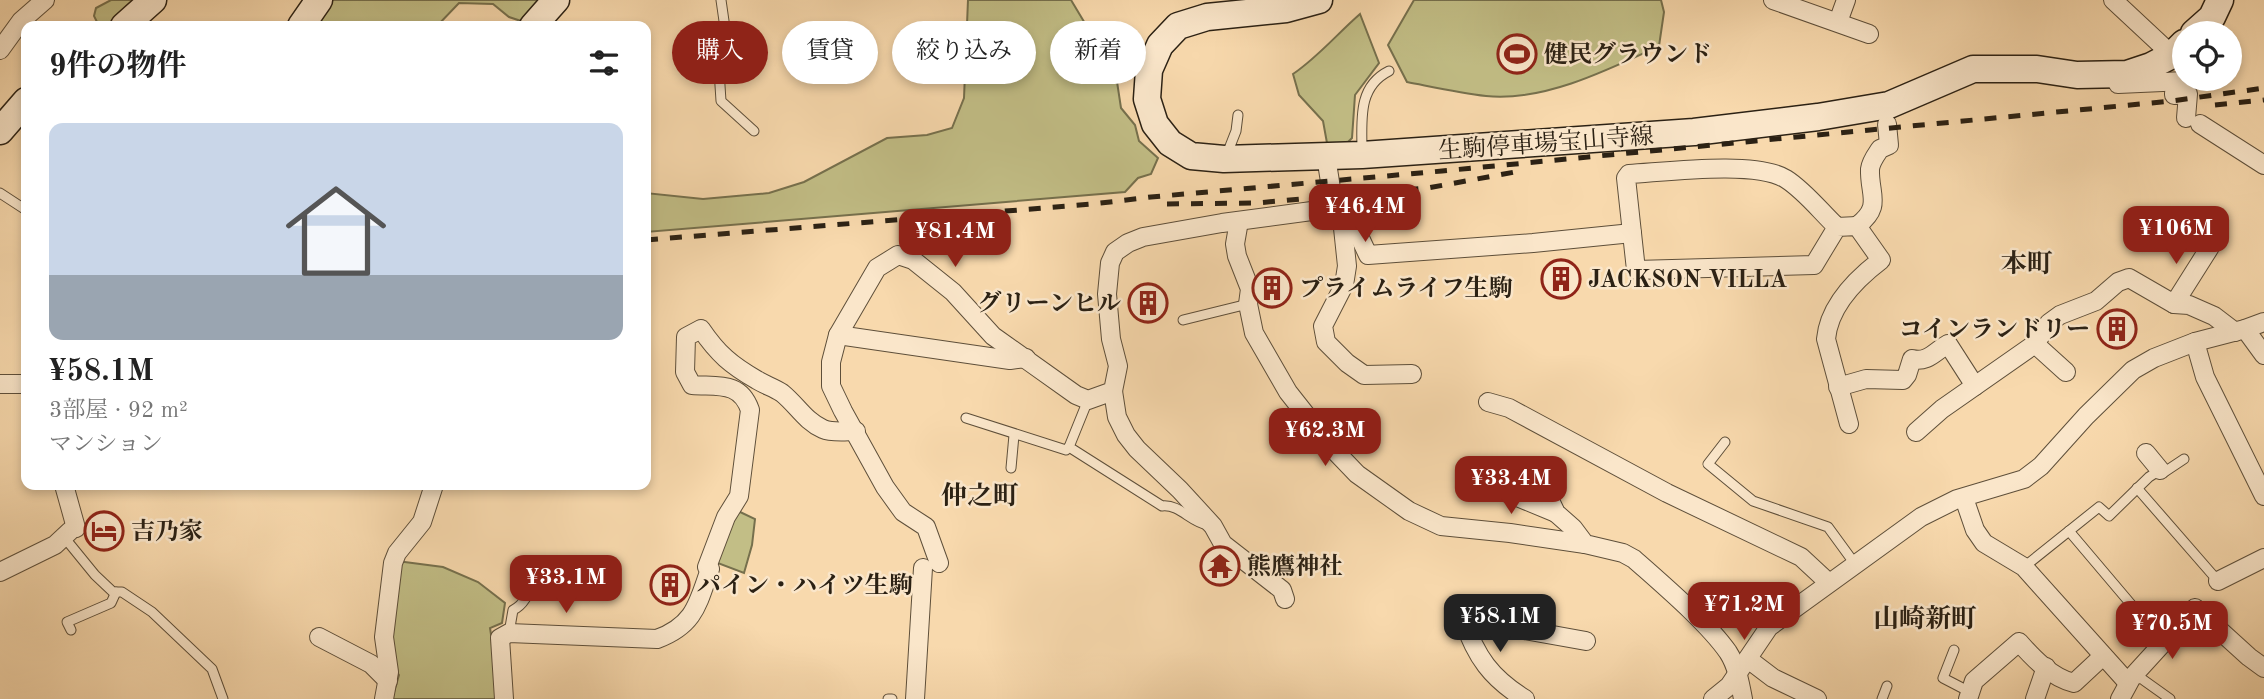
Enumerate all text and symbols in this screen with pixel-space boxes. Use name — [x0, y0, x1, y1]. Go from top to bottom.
chip: 購入 — [672, 21, 768, 84]
chip: 賃貸 — [782, 21, 878, 84]
chip: 絞り込み — [892, 21, 1036, 84]
chip: 新着 — [1050, 21, 1146, 84]
map controls — [2172, 21, 2242, 91]
button: locate — [2172, 21, 2242, 91]
sports icon: 健民グラウンド — [1496, 33, 1538, 75]
place label: 健民グラウンド — [1544, 41, 1712, 68]
icon: filters — [585, 44, 623, 82]
text: 9件の物件 — [49, 52, 186, 82]
street label: 生駒停車場宝山寺線 — [1437, 122, 1655, 164]
icon: home — [273, 168, 399, 294]
pin: ¥46.4M — [1308, 184, 1422, 244]
text: ¥46.4M — [1325, 195, 1405, 218]
pin: ¥106M — [2127, 206, 2225, 266]
pin: ¥81.4M — [898, 210, 1012, 269]
text: ¥106M — [2139, 217, 2213, 240]
text: ¥81.4M — [915, 220, 995, 243]
district label: 本町 — [2001, 249, 2053, 278]
building icon: JACKSON VILLA — [1540, 258, 1582, 300]
building icon: プライムライフ生駒 — [1251, 267, 1293, 309]
place label: JACKSON VILLA — [1588, 269, 1787, 293]
place label: プライムライフ生駒 — [1299, 275, 1513, 302]
building icon: グリーンヒル — [1127, 282, 1169, 324]
place label: グリーンヒル — [977, 290, 1121, 317]
building icon: コインランドリー — [2096, 308, 2138, 350]
place label: コインランドリー — [1899, 317, 2090, 343]
text: ¥58.1M — [49, 357, 154, 387]
text: 3部屋 · 92 m² — [49, 399, 188, 422]
pin: ¥62.3M — [1268, 408, 1382, 468]
text: ¥62.3M — [1285, 419, 1365, 442]
text: マンション — [49, 433, 163, 456]
pin: ¥33.4M — [1454, 456, 1568, 516]
text: ¥33.4M — [1471, 467, 1551, 490]
district label: 仲之町 — [941, 481, 1019, 510]
hotel icon: 吉乃家 — [83, 510, 125, 552]
place label: 吉乃家 — [131, 518, 203, 545]
temple icon: 熊鷹神社 — [1199, 545, 1241, 587]
place label: 熊鷹神社 — [1247, 553, 1343, 580]
pin: ¥33.1M — [509, 556, 623, 615]
building icon: パイン・ハイツ生駒 — [649, 564, 691, 606]
text: ¥33.1M — [526, 566, 606, 589]
place label: パイン・ハイツ生駒 — [697, 572, 913, 599]
pin: ¥71.2M — [1687, 582, 1801, 642]
text: ¥71.2M — [1704, 593, 1784, 616]
pin: ¥58.1M — [1443, 594, 1557, 654]
pin: ¥70.5M — [2115, 602, 2229, 661]
district label: 山崎新町 — [1873, 604, 1977, 633]
text: ¥58.1M — [1460, 605, 1540, 628]
text: ¥70.5M — [2132, 612, 2212, 635]

